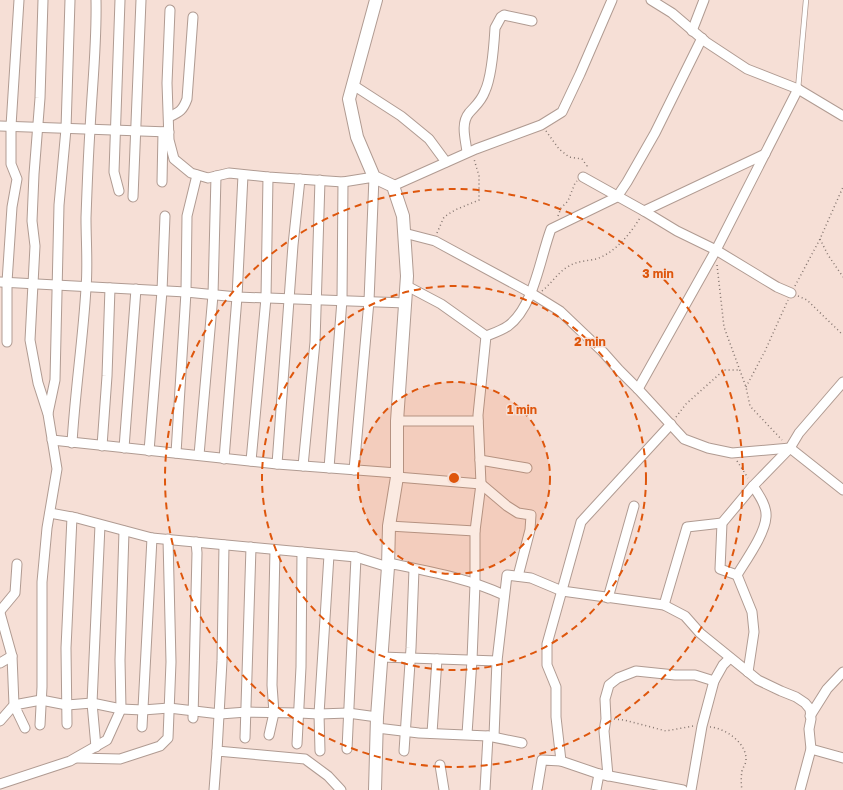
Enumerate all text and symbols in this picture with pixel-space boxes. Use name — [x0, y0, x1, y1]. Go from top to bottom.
text: 3 min — [642, 266, 674, 281]
text: 2 min — [574, 334, 606, 349]
text: 1 min — [507, 402, 537, 417]
centre of rings — [447, 471, 461, 485]

